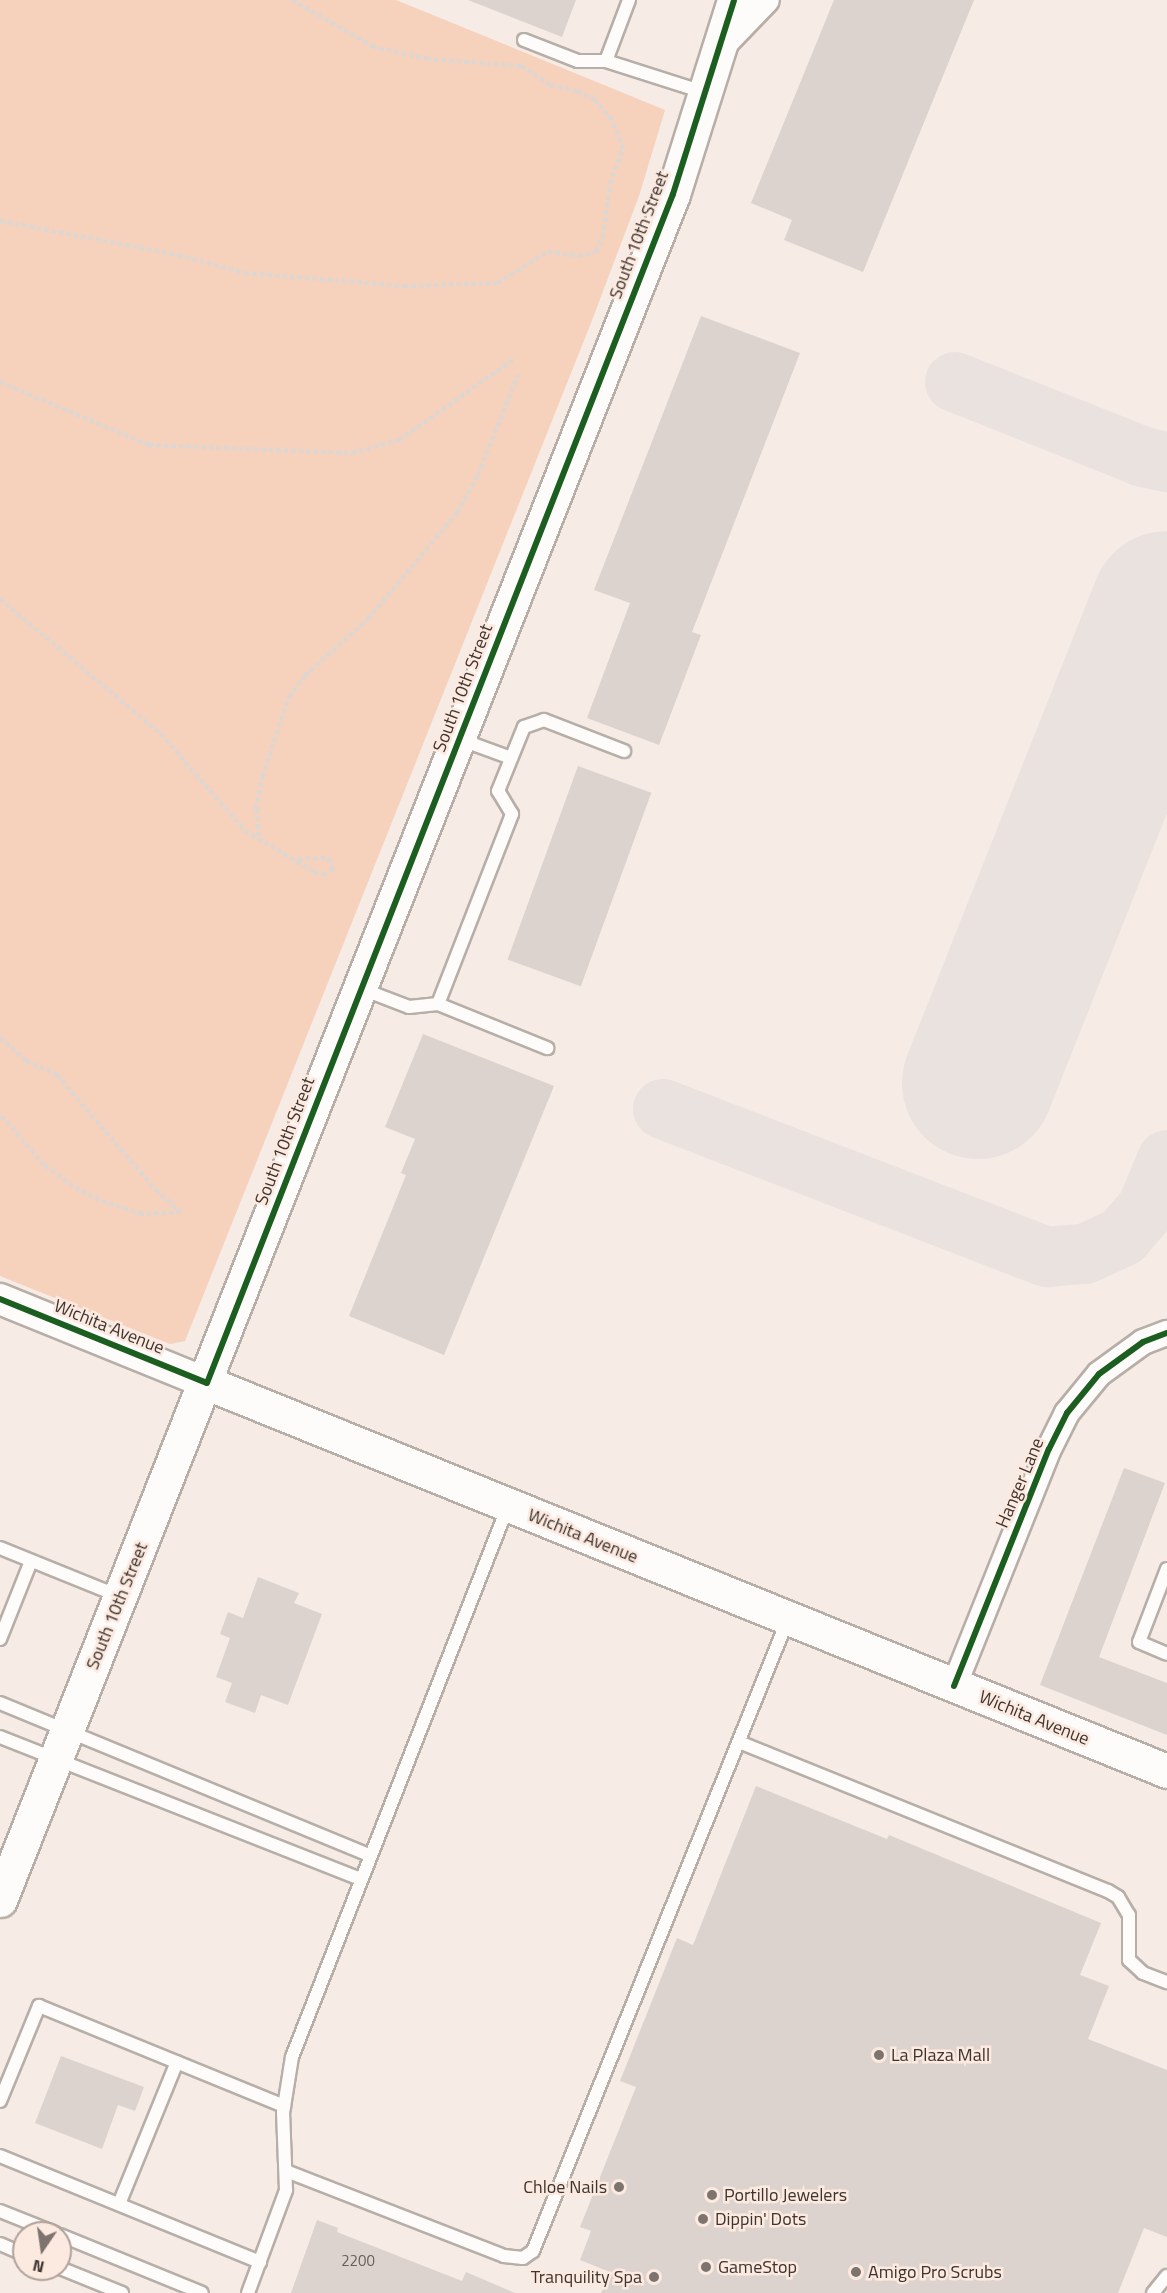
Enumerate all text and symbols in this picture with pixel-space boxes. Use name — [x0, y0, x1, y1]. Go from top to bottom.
street label: South 10th Street — [605, 168, 673, 302]
street label: South 10th Street — [429, 621, 497, 755]
street label: South 10th Street — [251, 1074, 319, 1208]
street label: Wichita Avenue — [51, 1295, 167, 1359]
street label: Hanger Lane — [991, 1435, 1049, 1531]
street label: Wichita Avenue — [525, 1504, 641, 1568]
street label: South 10th Street — [82, 1539, 152, 1673]
street label: Wichita Avenue — [976, 1686, 1092, 1750]
place label: La Plaza Mall — [891, 2044, 990, 2066]
marker: La Plaza Mall — [872, 2048, 886, 2062]
place label: Chloe Nails — [523, 2176, 607, 2198]
marker: Chloe Nails — [612, 2180, 626, 2194]
place label: Portillo Jewelers — [724, 2184, 847, 2206]
marker: Portillo Jewelers — [705, 2188, 719, 2202]
place label: Dippin' Dots — [715, 2208, 806, 2230]
marker: Dippin' Dots — [696, 2212, 710, 2226]
north arrow — [12, 2221, 72, 2281]
house number: 2200 — [341, 2252, 375, 2270]
text: N — [30, 2254, 47, 2280]
place label: GameStop — [718, 2256, 797, 2278]
marker: GameStop — [699, 2260, 713, 2274]
place label: Amigo Pro Scrubs — [868, 2261, 1002, 2283]
marker: Amigo Pro Scrubs — [849, 2265, 863, 2279]
place label: Tranquility Spa — [531, 2266, 642, 2288]
marker: Tranquility Spa — [647, 2270, 661, 2284]

